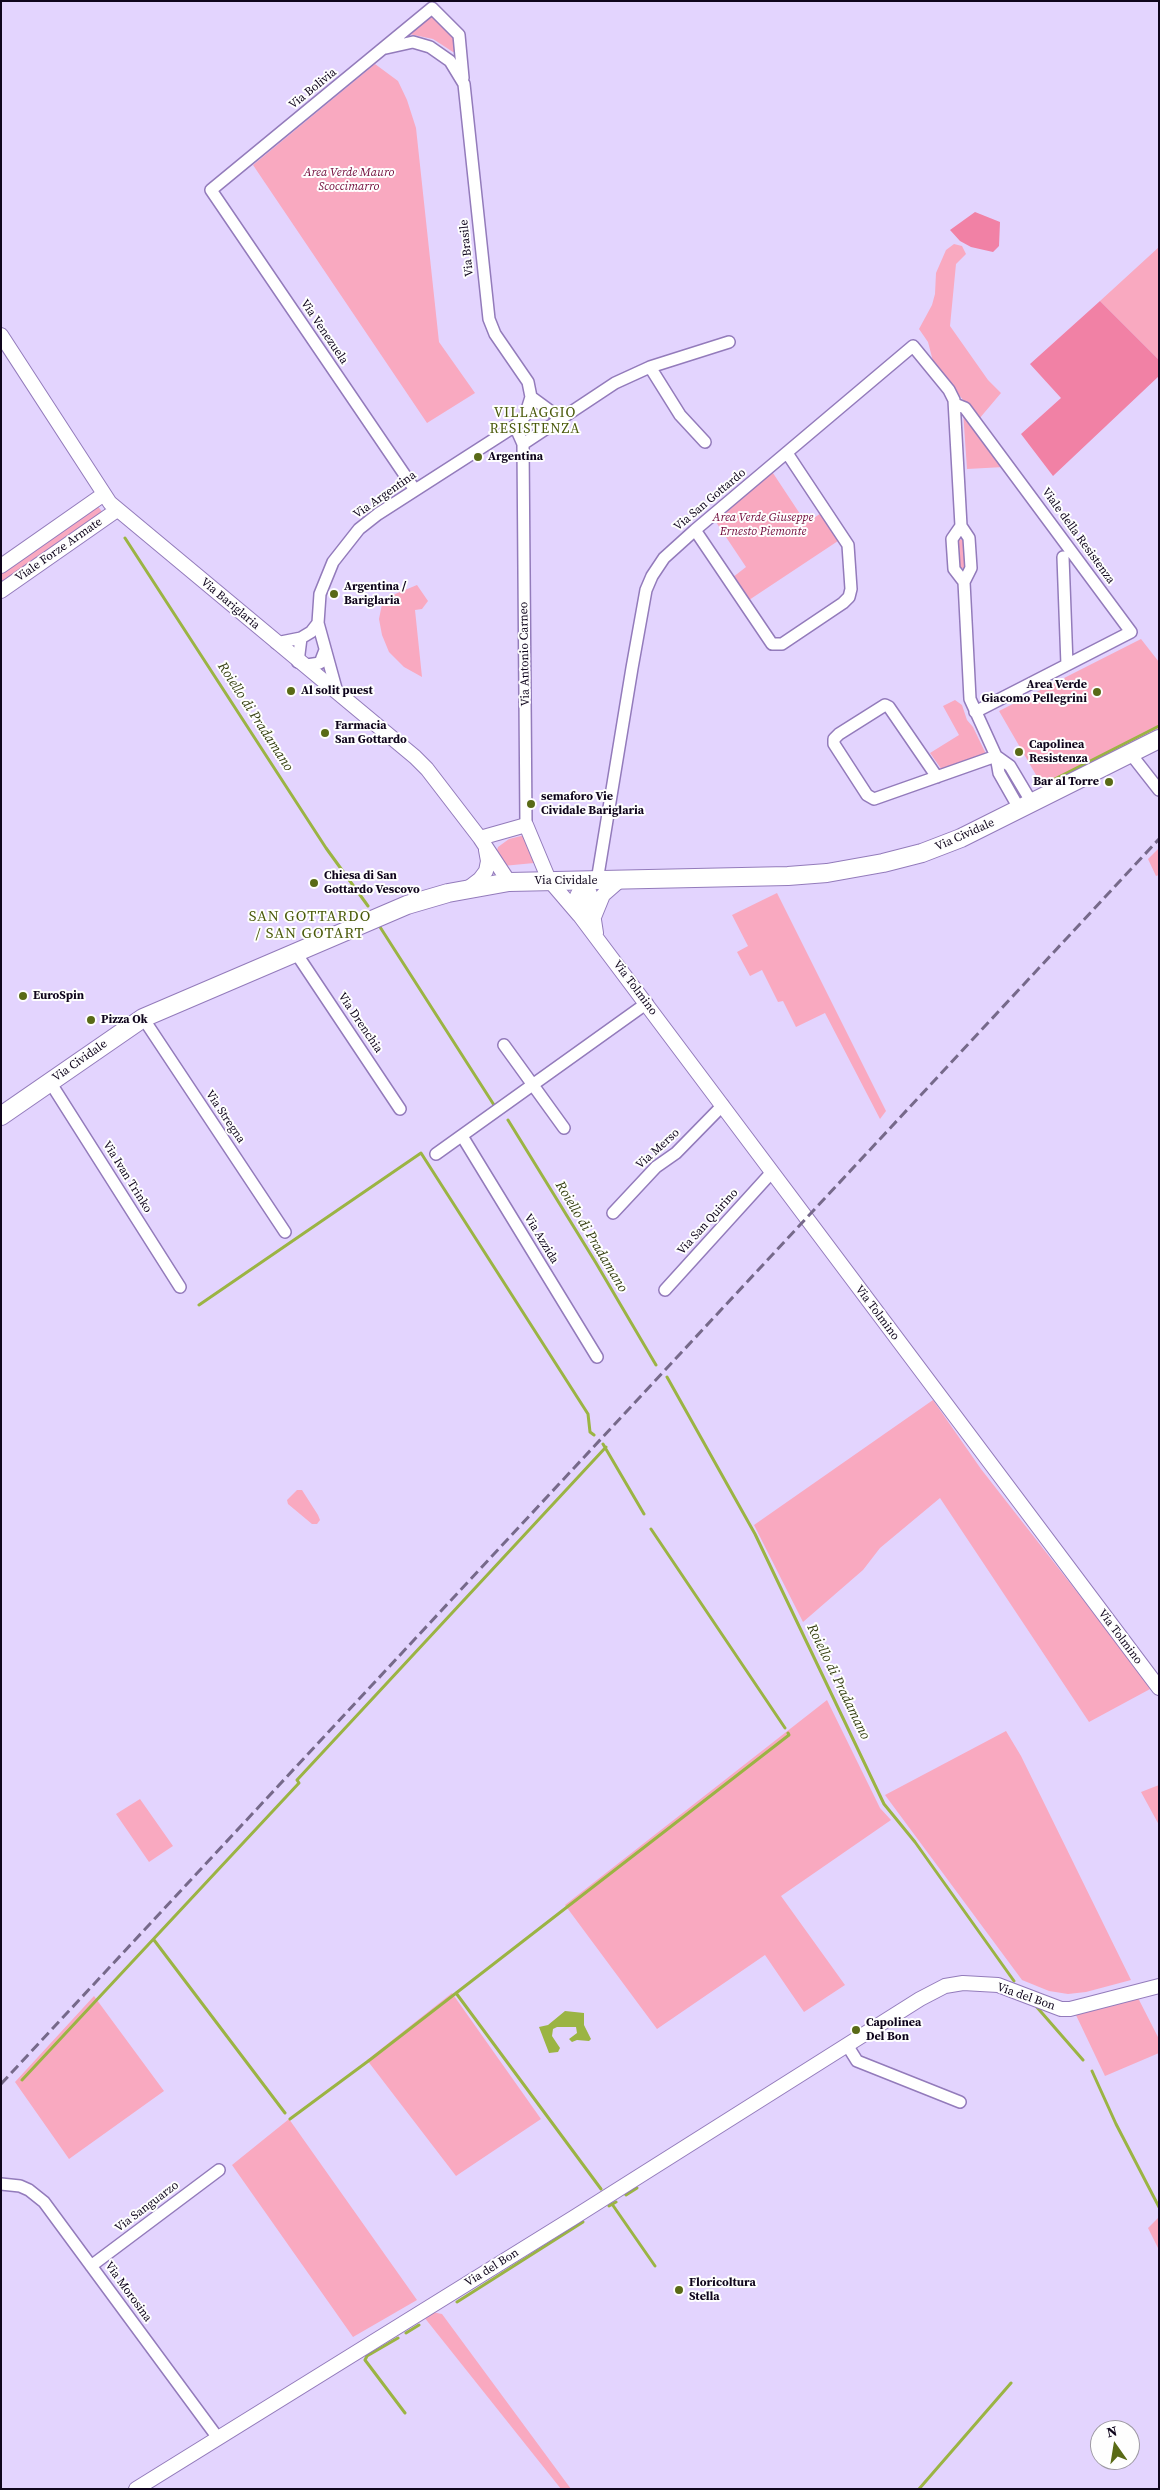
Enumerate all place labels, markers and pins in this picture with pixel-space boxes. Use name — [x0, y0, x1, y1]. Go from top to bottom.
place label: Argentina — [488, 450, 543, 464]
marker: Argentina — [472, 451, 484, 463]
place label: Argentina / Bariglaria — [344, 580, 406, 608]
marker: Argentina / Bariglaria — [328, 588, 340, 600]
place label: Area Verde Giacomo Pellegrini — [981, 678, 1087, 706]
place label: Al solit puest — [301, 684, 373, 698]
marker: Al solit puest — [285, 685, 297, 697]
marker: Area Verde Giacomo Pellegrini — [1091, 686, 1103, 698]
place label: Farmacia San Gottardo — [335, 719, 407, 747]
marker: Farmacia San Gottardo — [319, 727, 331, 739]
place label: Capolinea Resistenza — [1029, 738, 1088, 766]
marker: Capolinea Resistenza — [1013, 746, 1025, 758]
place label: Bar al Torre — [1033, 775, 1099, 789]
marker: Bar al Torre — [1103, 776, 1115, 788]
place label: semaforo Vie Cividale Bariglaria — [541, 790, 644, 818]
marker: semaforo Vie Cividale Bariglaria — [525, 798, 537, 810]
place label: Chiesa di San Gottardo Vescovo — [324, 869, 420, 897]
marker: Chiesa di San Gottardo Vescovo — [308, 877, 320, 889]
place label: EuroSpin — [33, 989, 84, 1003]
marker: EuroSpin — [17, 990, 29, 1002]
place label: Pizza Ok — [101, 1013, 148, 1027]
marker: Pizza Ok — [85, 1014, 97, 1026]
place label: Capolinea Del Bon — [866, 2016, 921, 2044]
marker: Capolinea Del Bon — [850, 2024, 862, 2036]
place label: Floricoltura Stella — [689, 2276, 756, 2304]
marker: Floricoltura Stella — [673, 2284, 685, 2296]

